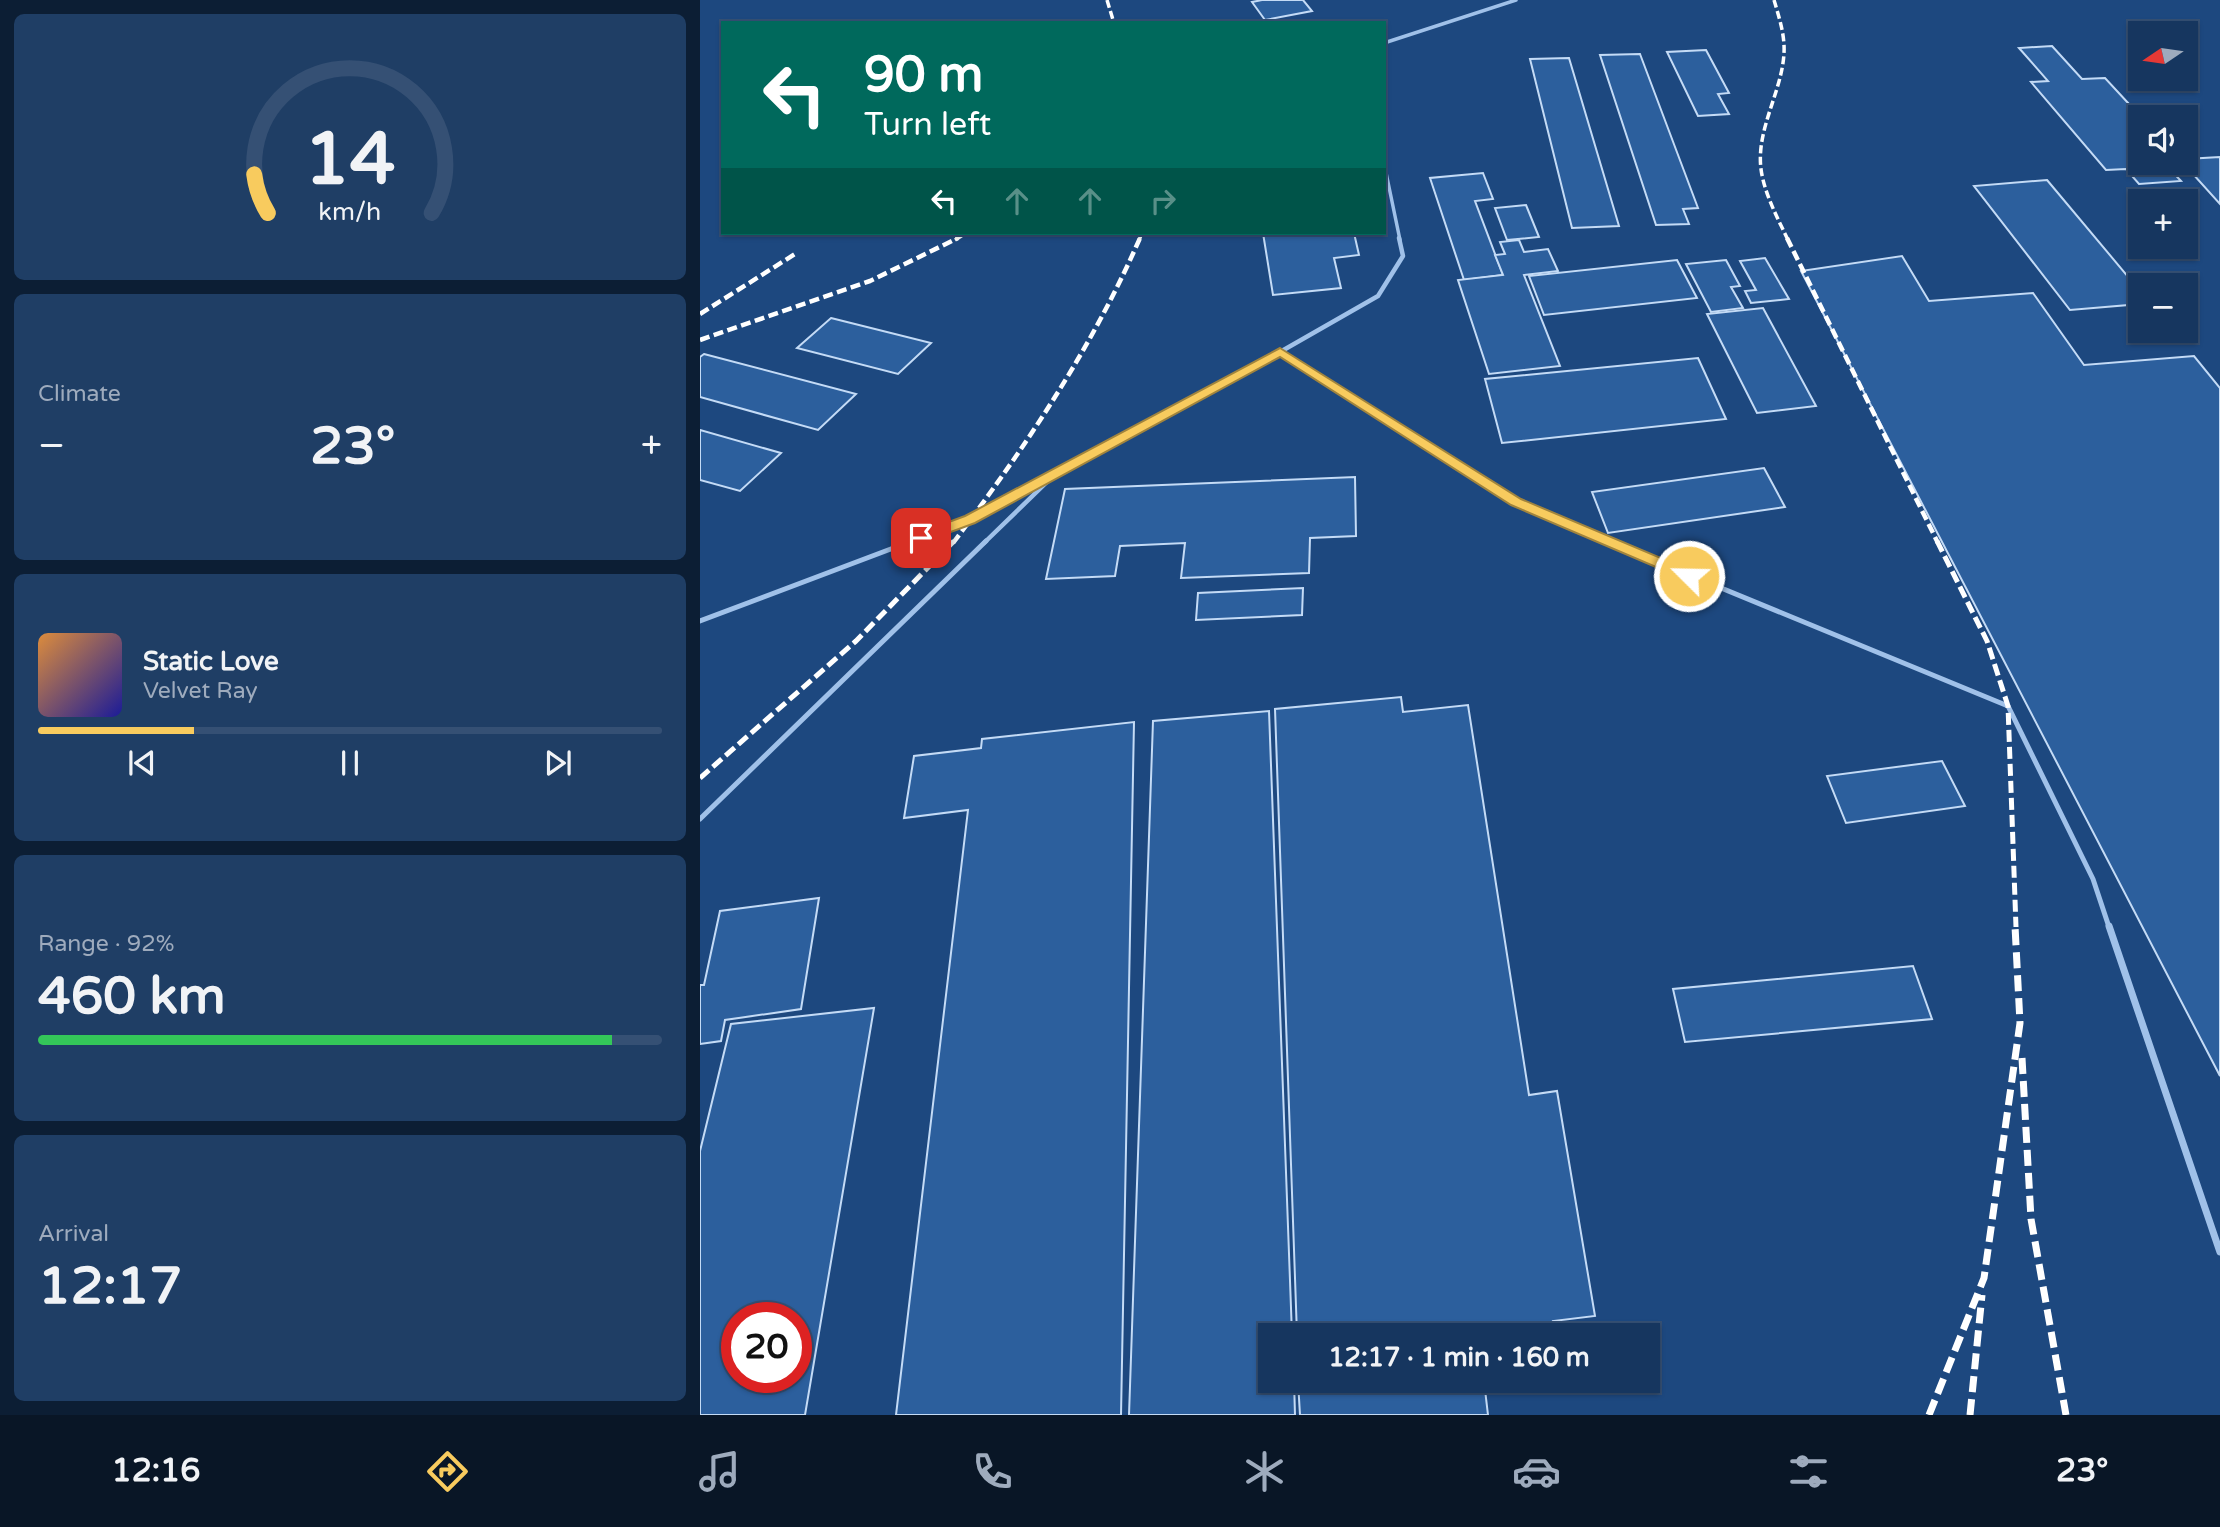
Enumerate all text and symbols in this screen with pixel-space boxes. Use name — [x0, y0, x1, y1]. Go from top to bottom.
north arrow — [2128, 21, 2198, 91]
map controls — [2128, 21, 2198, 343]
text: 90 m — [864, 46, 983, 105]
icon: left — [749, 49, 840, 140]
button: sound — [2128, 105, 2198, 175]
text: Turn left — [864, 106, 991, 144]
text: 14 — [304, 116, 396, 204]
icon: left — [925, 182, 963, 220]
icon: ahead — [998, 182, 1036, 220]
icon: ahead — [1071, 182, 1109, 220]
icon: right — [1144, 182, 1182, 220]
button: + — [2128, 189, 2198, 259]
text: km/h — [319, 197, 381, 227]
button: − — [2128, 273, 2198, 343]
text: Climate — [38, 380, 121, 408]
text: 23° — [310, 415, 395, 478]
text: − — [38, 423, 65, 469]
text: + — [641, 423, 662, 469]
pin — [891, 508, 951, 568]
icon: arrive — [902, 519, 940, 557]
position arrow — [1652, 539, 1726, 613]
text: Static Love — [143, 646, 279, 677]
text: Velvet Ray — [143, 677, 258, 705]
icon: previous — [123, 744, 161, 782]
icon: pause — [331, 744, 369, 782]
icon: next — [539, 744, 577, 782]
text: Range · 92% — [38, 930, 174, 958]
text: 460 km — [38, 965, 226, 1028]
text: Arrival — [38, 1220, 109, 1248]
text: 12:17 — [38, 1255, 182, 1318]
speed limit sign: 20 — [721, 1302, 812, 1393]
text: 12:17 · 1 min · 160 m — [1328, 1342, 1590, 1373]
icon: directions — [423, 1447, 472, 1496]
icon: music — [695, 1447, 744, 1496]
icon: phone — [968, 1447, 1017, 1496]
icon: climate — [1240, 1447, 1289, 1496]
icon: car — [1512, 1447, 1561, 1496]
icon: filters — [1784, 1447, 1833, 1496]
text: 12:16 — [112, 1452, 200, 1490]
text: 23° — [2056, 1452, 2108, 1490]

